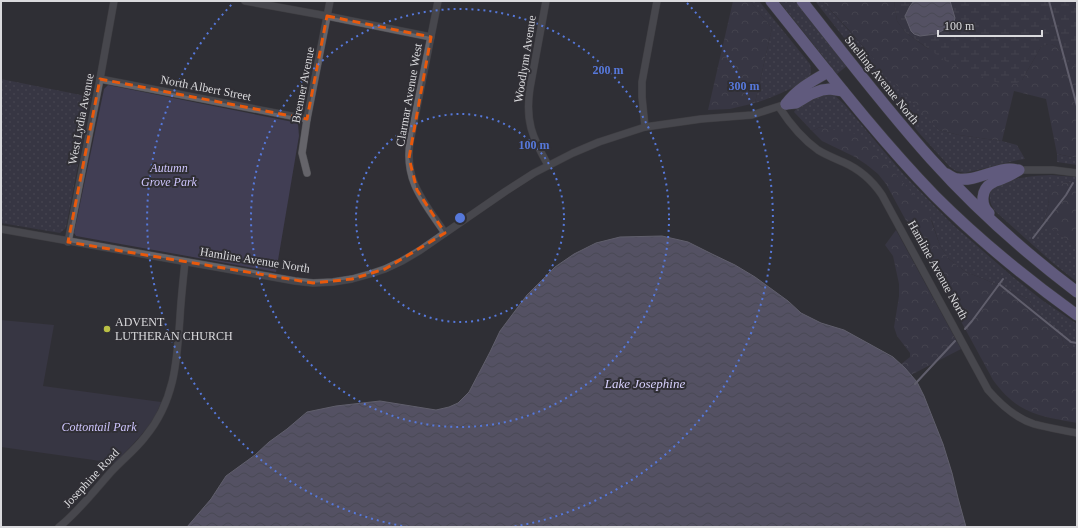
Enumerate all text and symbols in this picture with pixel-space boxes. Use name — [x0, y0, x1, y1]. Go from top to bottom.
scale bar — [938, 12, 1042, 38]
street label: Woodlynn Avenue — [511, 14, 539, 104]
text: 100 m — [944, 19, 975, 33]
street label: Snelling Avenue North — [842, 33, 922, 127]
street label: Clarmar Avenue West — [393, 42, 425, 148]
street label: Brenner Avenue — [289, 46, 317, 124]
text: 200 m — [593, 63, 624, 77]
street label: West Lydia Avenue — [65, 72, 97, 166]
street label: North Albert Street — [160, 72, 253, 104]
text: 300 m — [729, 79, 760, 93]
text: 100 m — [519, 138, 550, 152]
park label: Autumn Grove Park — [141, 161, 198, 189]
centre of rings — [453, 211, 467, 225]
street label: Hamline Avenue North — [905, 218, 971, 322]
street label: Hamline Avenue North — [199, 244, 311, 276]
place label: ADVENT LUTHERAN CHURCH — [115, 315, 233, 343]
marker: ADVENT LUTHERAN CHURCH — [102, 324, 112, 334]
water label: Lake Josephine — [604, 376, 685, 391]
park label: Cottontail Park — [62, 420, 137, 434]
street label: Josephine Road — [60, 446, 122, 510]

